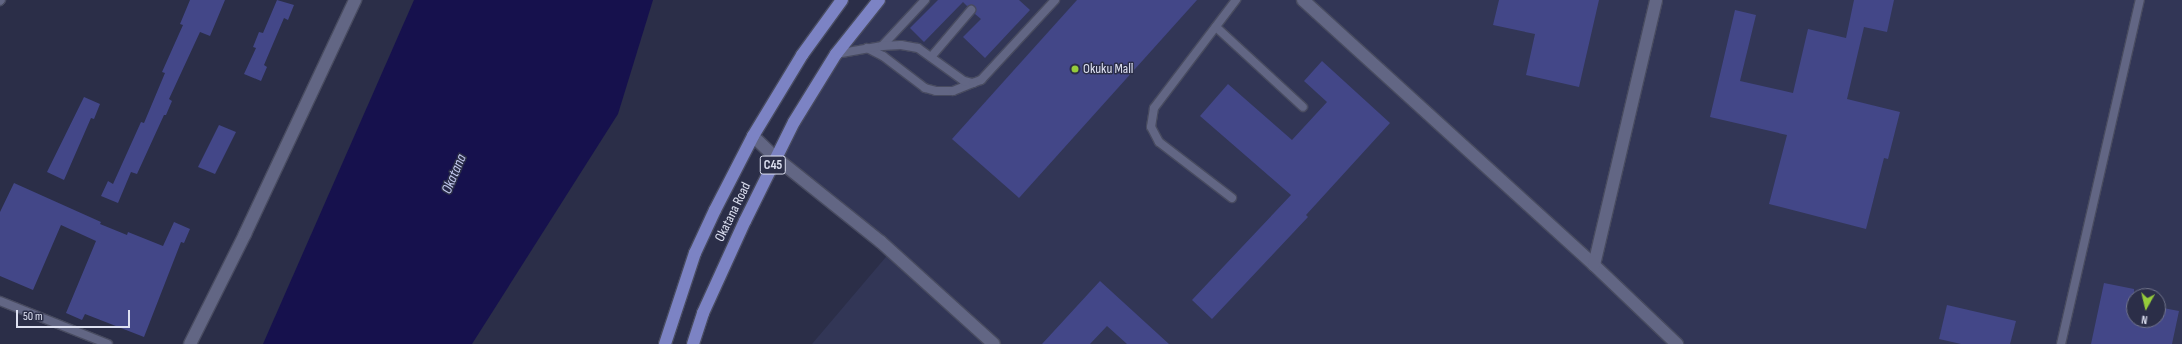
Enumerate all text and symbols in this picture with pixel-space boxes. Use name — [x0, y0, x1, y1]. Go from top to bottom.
place label: Okuku Mall — [1083, 61, 1133, 77]
marker: Okuku Mall — [1070, 64, 1080, 74]
water label: Okatana — [438, 151, 470, 197]
road number: C45 — [759, 154, 787, 176]
street label: Okatana Road — [711, 179, 755, 245]
north arrow — [2126, 288, 2166, 328]
scale bar — [18, 302, 132, 328]
text: 50 m — [23, 309, 43, 324]
text: N — [2141, 313, 2148, 326]

